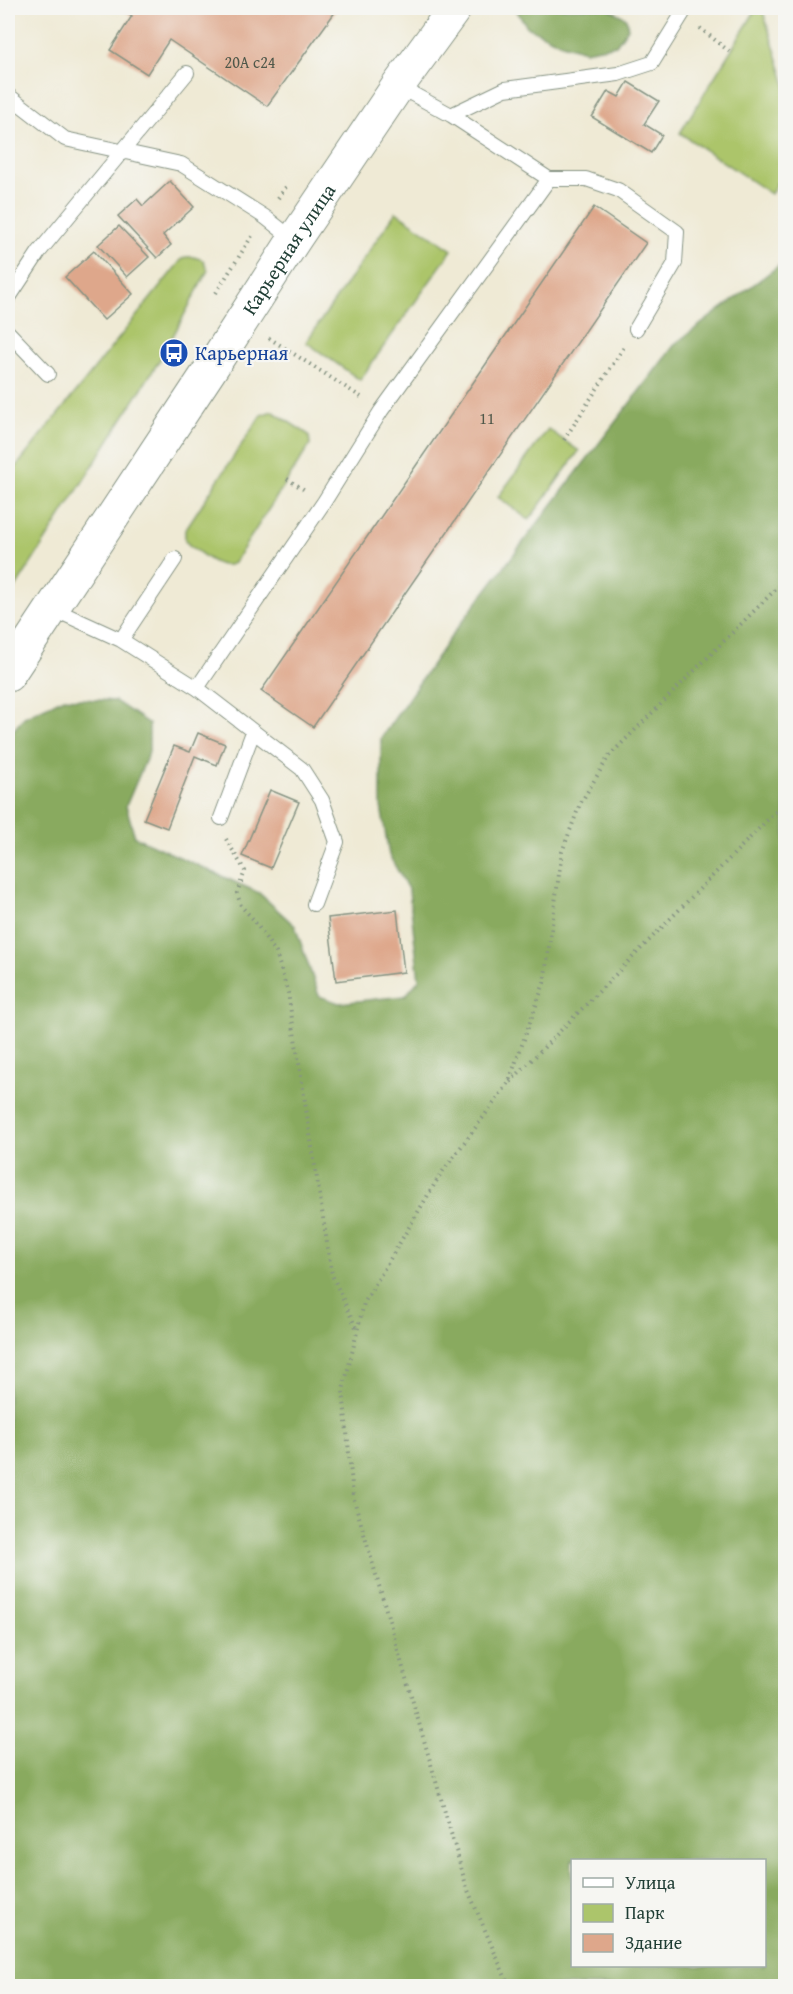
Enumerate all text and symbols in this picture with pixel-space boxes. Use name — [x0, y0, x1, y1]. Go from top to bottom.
house number: 20А с24 — [224, 50, 276, 74]
street label: Карьерная улица — [234, 177, 342, 320]
bus stop icon: Карьерная — [158, 337, 190, 369]
place label: Карьерная — [195, 338, 288, 367]
house number: 11 — [479, 406, 495, 430]
legend — [571, 1859, 766, 1967]
text: Улица — [625, 1869, 676, 1896]
text: Парк — [625, 1899, 665, 1926]
text: Здание — [625, 1929, 682, 1956]

